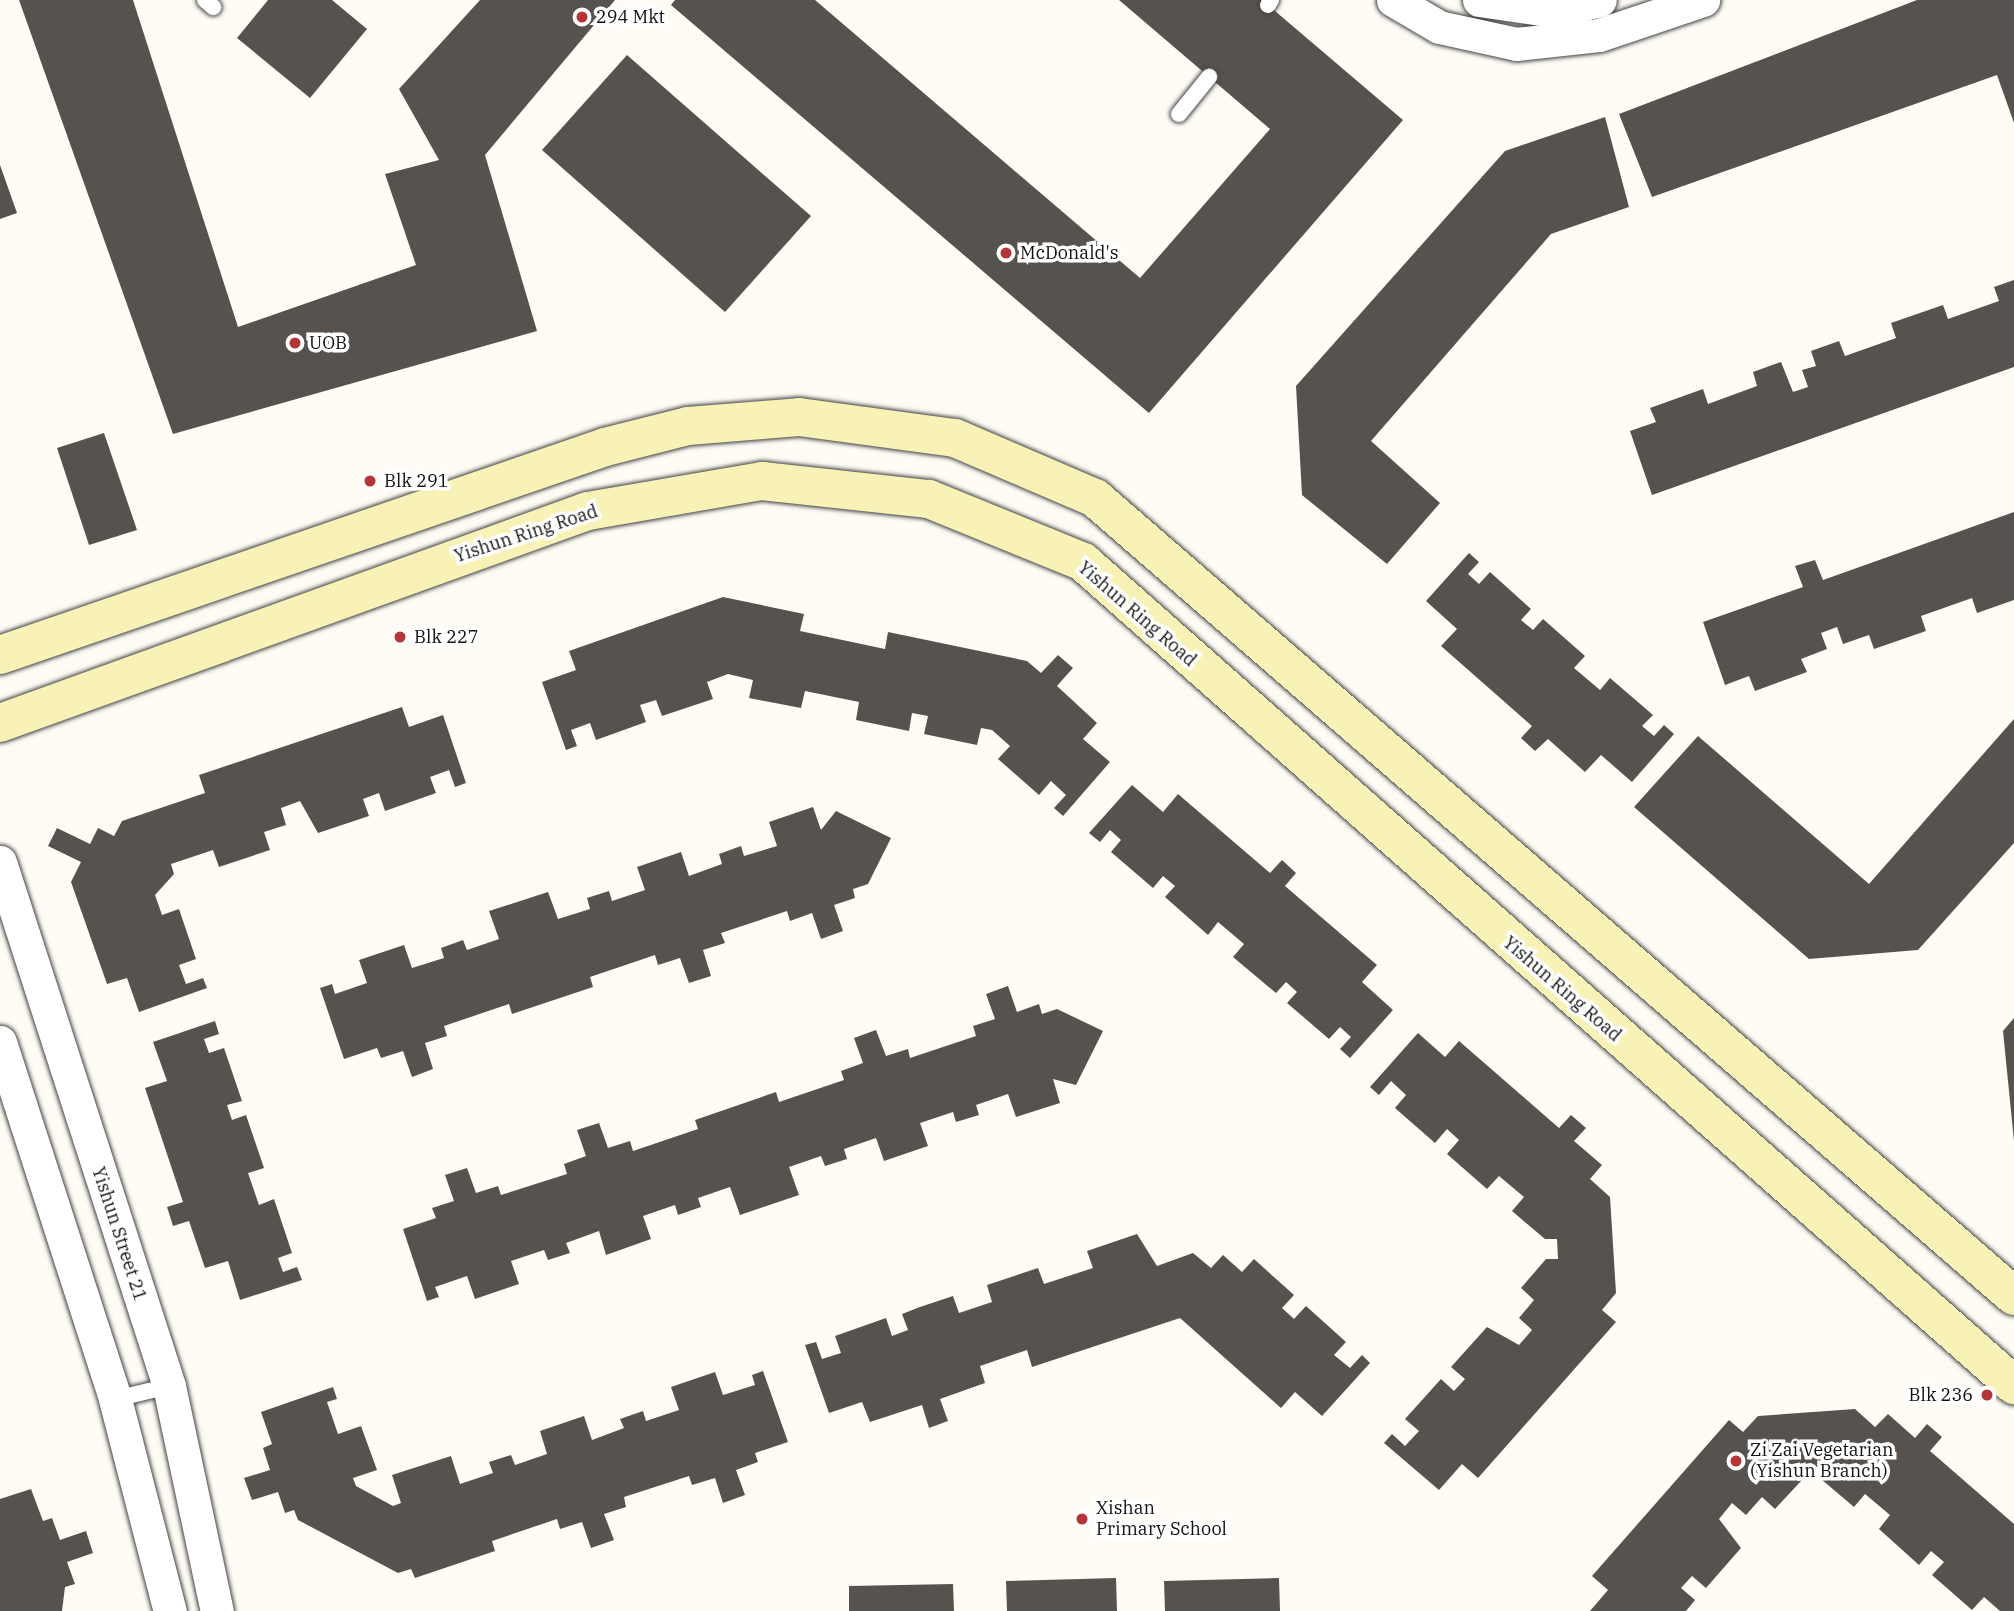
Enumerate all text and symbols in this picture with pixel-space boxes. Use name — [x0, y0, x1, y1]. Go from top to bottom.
place label: 294 Mkt — [596, 6, 665, 28]
marker: 294 Mkt — [574, 9, 590, 25]
place label: McDonald's — [1020, 242, 1119, 264]
marker: McDonald's — [998, 245, 1014, 261]
place label: UOB — [309, 332, 347, 354]
marker: UOB — [287, 335, 303, 351]
place label: Blk 291 — [384, 470, 449, 492]
marker: Blk 291 — [362, 473, 378, 489]
street label: Yishun Ring Road — [451, 501, 601, 567]
street label: Yishun Ring Road — [1073, 557, 1201, 671]
place label: Blk 227 — [414, 626, 479, 648]
marker: Blk 227 — [392, 629, 408, 645]
street label: Yishun Ring Road — [1498, 932, 1626, 1046]
street label: Yishun Street 21 — [87, 1164, 151, 1304]
place label: Blk 236 — [1908, 1384, 1973, 1406]
marker: Blk 236 — [1979, 1387, 1995, 1403]
place label: Zi Zai Vegetarian (Yishun Branch) — [1750, 1440, 1894, 1482]
marker: Zi Zai Vegetarian (Yishun Branch) — [1728, 1453, 1744, 1469]
place label: Xishan Primary School — [1096, 1498, 1227, 1540]
marker: Xishan Primary School — [1074, 1511, 1090, 1527]

